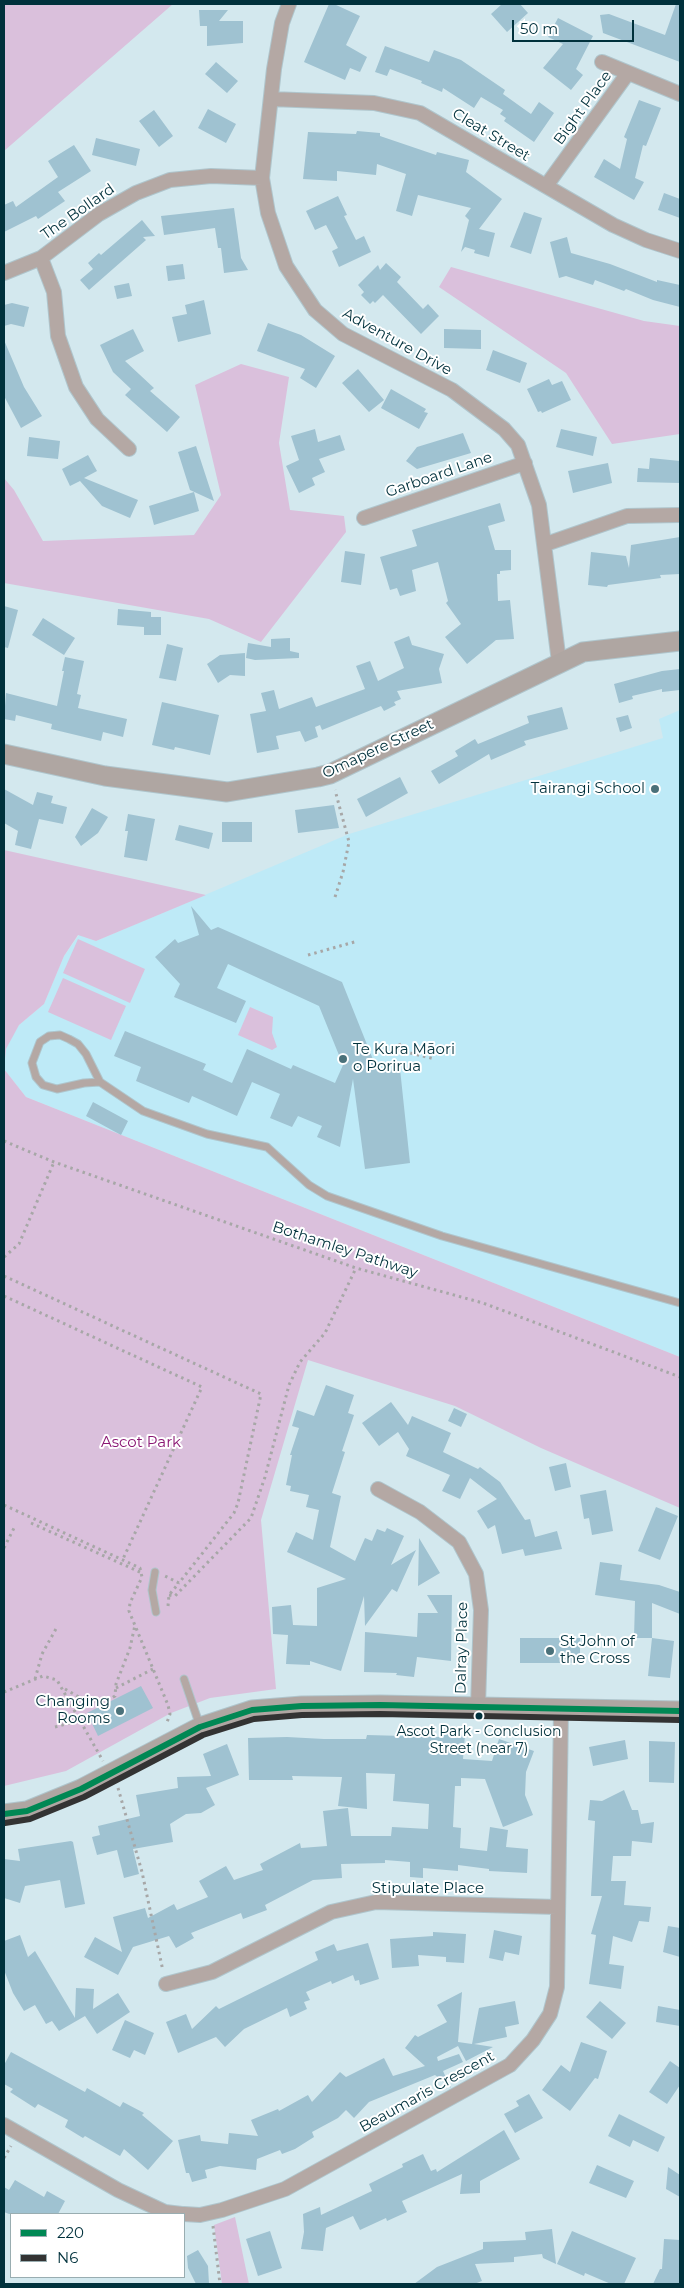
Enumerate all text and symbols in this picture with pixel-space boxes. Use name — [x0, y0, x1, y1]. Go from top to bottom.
scale bar — [514, 10, 636, 42]
text: 50 m — [520, 19, 558, 38]
street label: Bight Place — [550, 68, 616, 148]
street label: Cleat Street — [449, 105, 533, 165]
street label: The Bollard — [38, 180, 118, 244]
street label: Adventure Drive — [339, 304, 455, 380]
street label: Garboard Lane — [383, 448, 495, 502]
street label: Omapere Street — [319, 715, 437, 783]
place label: Tairangi School — [531, 780, 645, 798]
marker: Tairangi School — [649, 783, 661, 795]
place label: Te Kura Māori o Porirua — [353, 1041, 455, 1076]
marker: Te Kura Māori o Porirua — [337, 1053, 349, 1065]
street label: Bothamley Pathway — [270, 1218, 420, 1282]
park label: Ascot Park — [101, 1434, 181, 1452]
street label: Dalray Place — [452, 1602, 472, 1694]
place label: St John of the Cross — [560, 1633, 635, 1668]
marker: St John of the Cross — [544, 1645, 556, 1657]
place label: Changing Rooms — [36, 1693, 110, 1728]
marker: Changing Rooms — [114, 1705, 126, 1717]
marker: Ascot Park - Conclusion Street (near 7) — [474, 1711, 484, 1721]
place label: Ascot Park - Conclusion Street (near 7) — [397, 1724, 561, 1756]
street label: Stipulate Place — [372, 1880, 484, 1898]
street label: Beaumaris Crescent — [356, 2047, 498, 2137]
legend — [10, 2213, 185, 2278]
text: 220 — [57, 2223, 84, 2242]
text: N6 — [57, 2248, 78, 2267]

